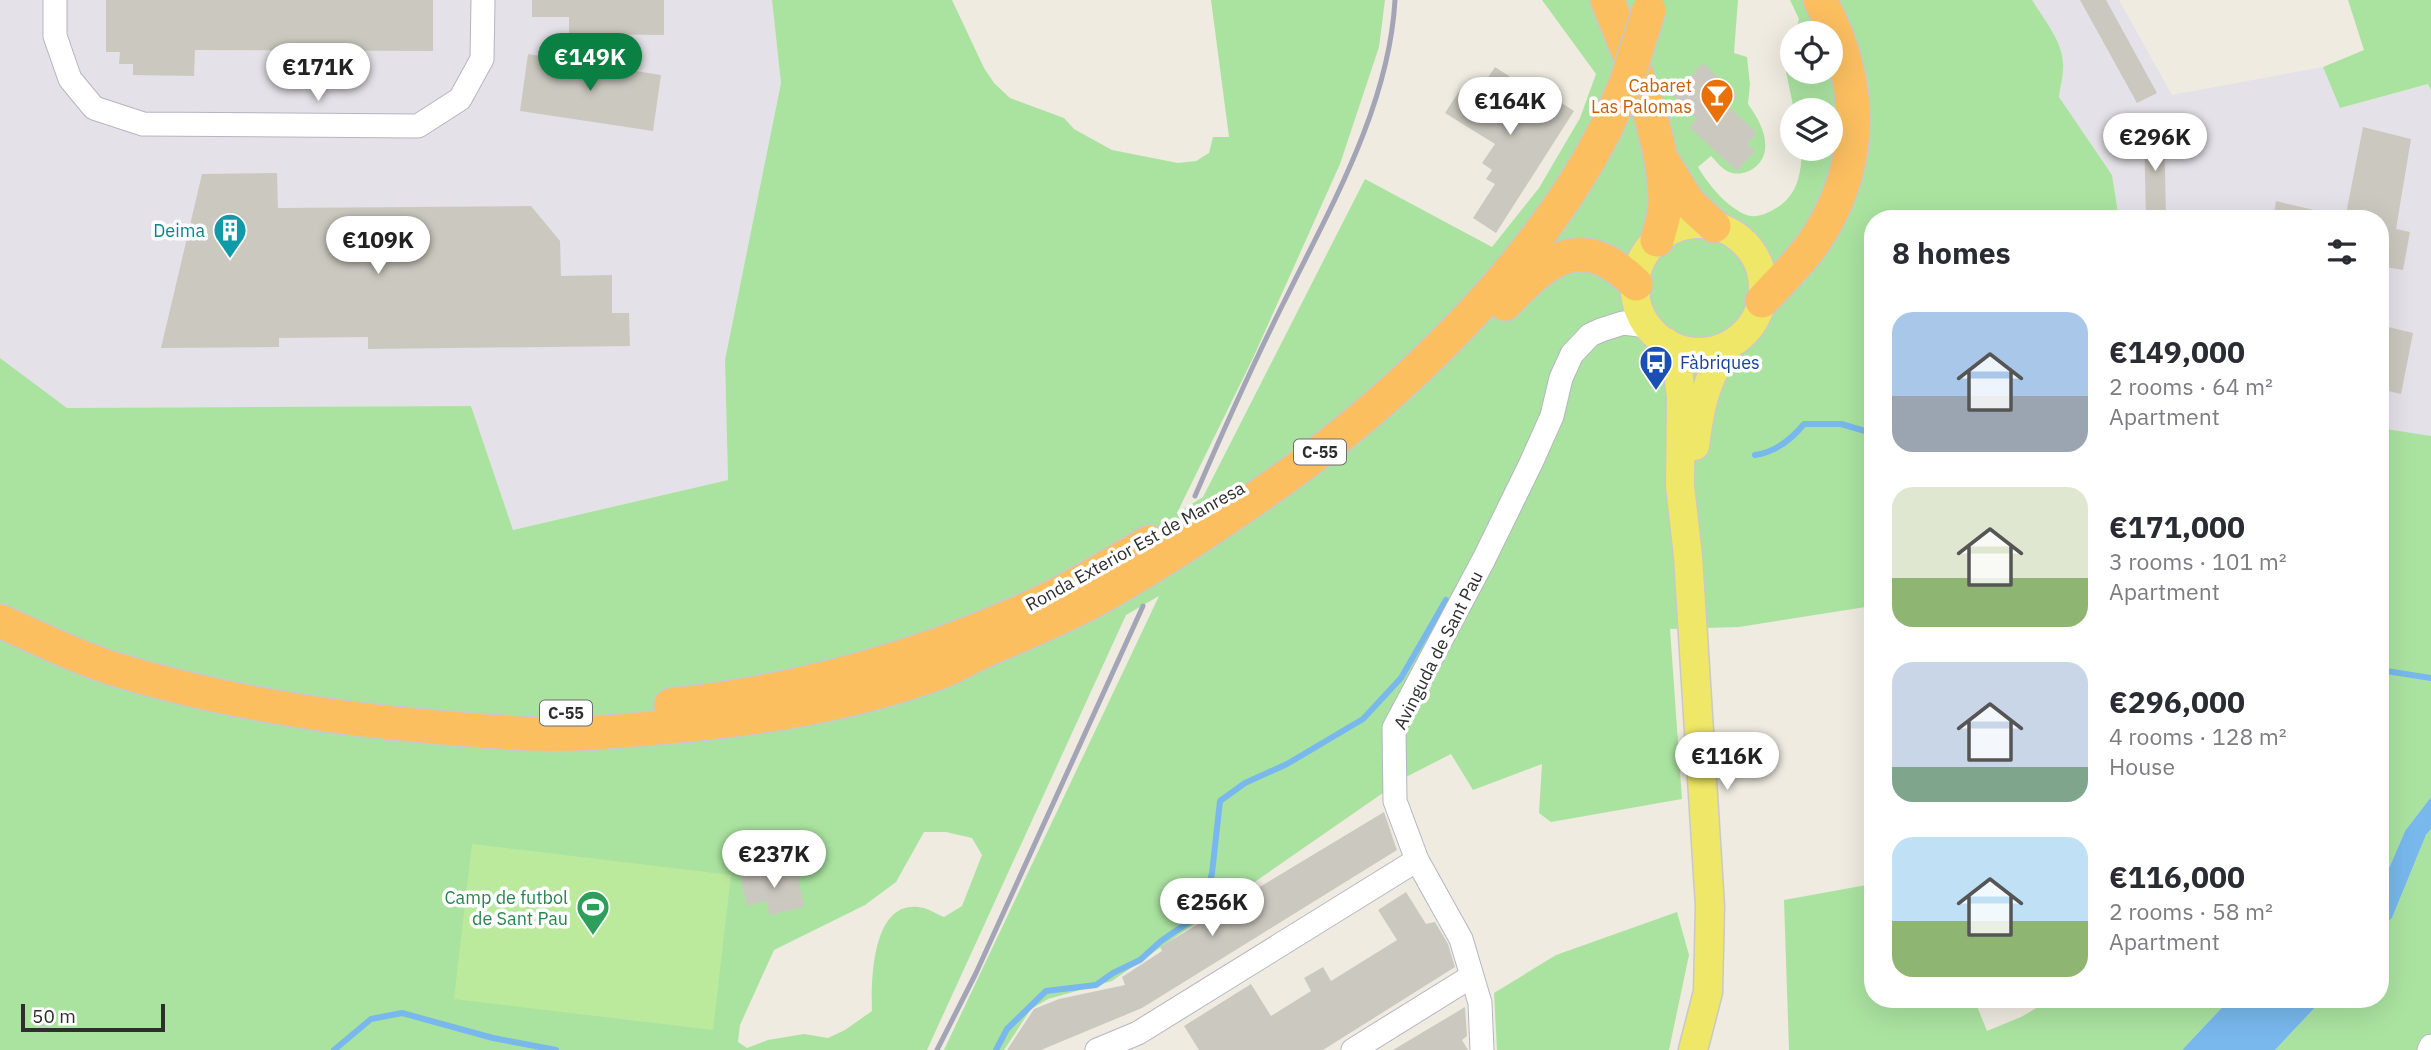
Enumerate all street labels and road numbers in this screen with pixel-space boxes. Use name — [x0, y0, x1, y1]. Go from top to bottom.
road number: C-55 — [1294, 440, 1346, 464]
street label: Ronda Exterior Est de Manresa — [1021, 476, 1249, 616]
street label: Avinguda de Sant Pau — [1388, 567, 1488, 733]
road number: C-55 — [540, 700, 592, 726]

